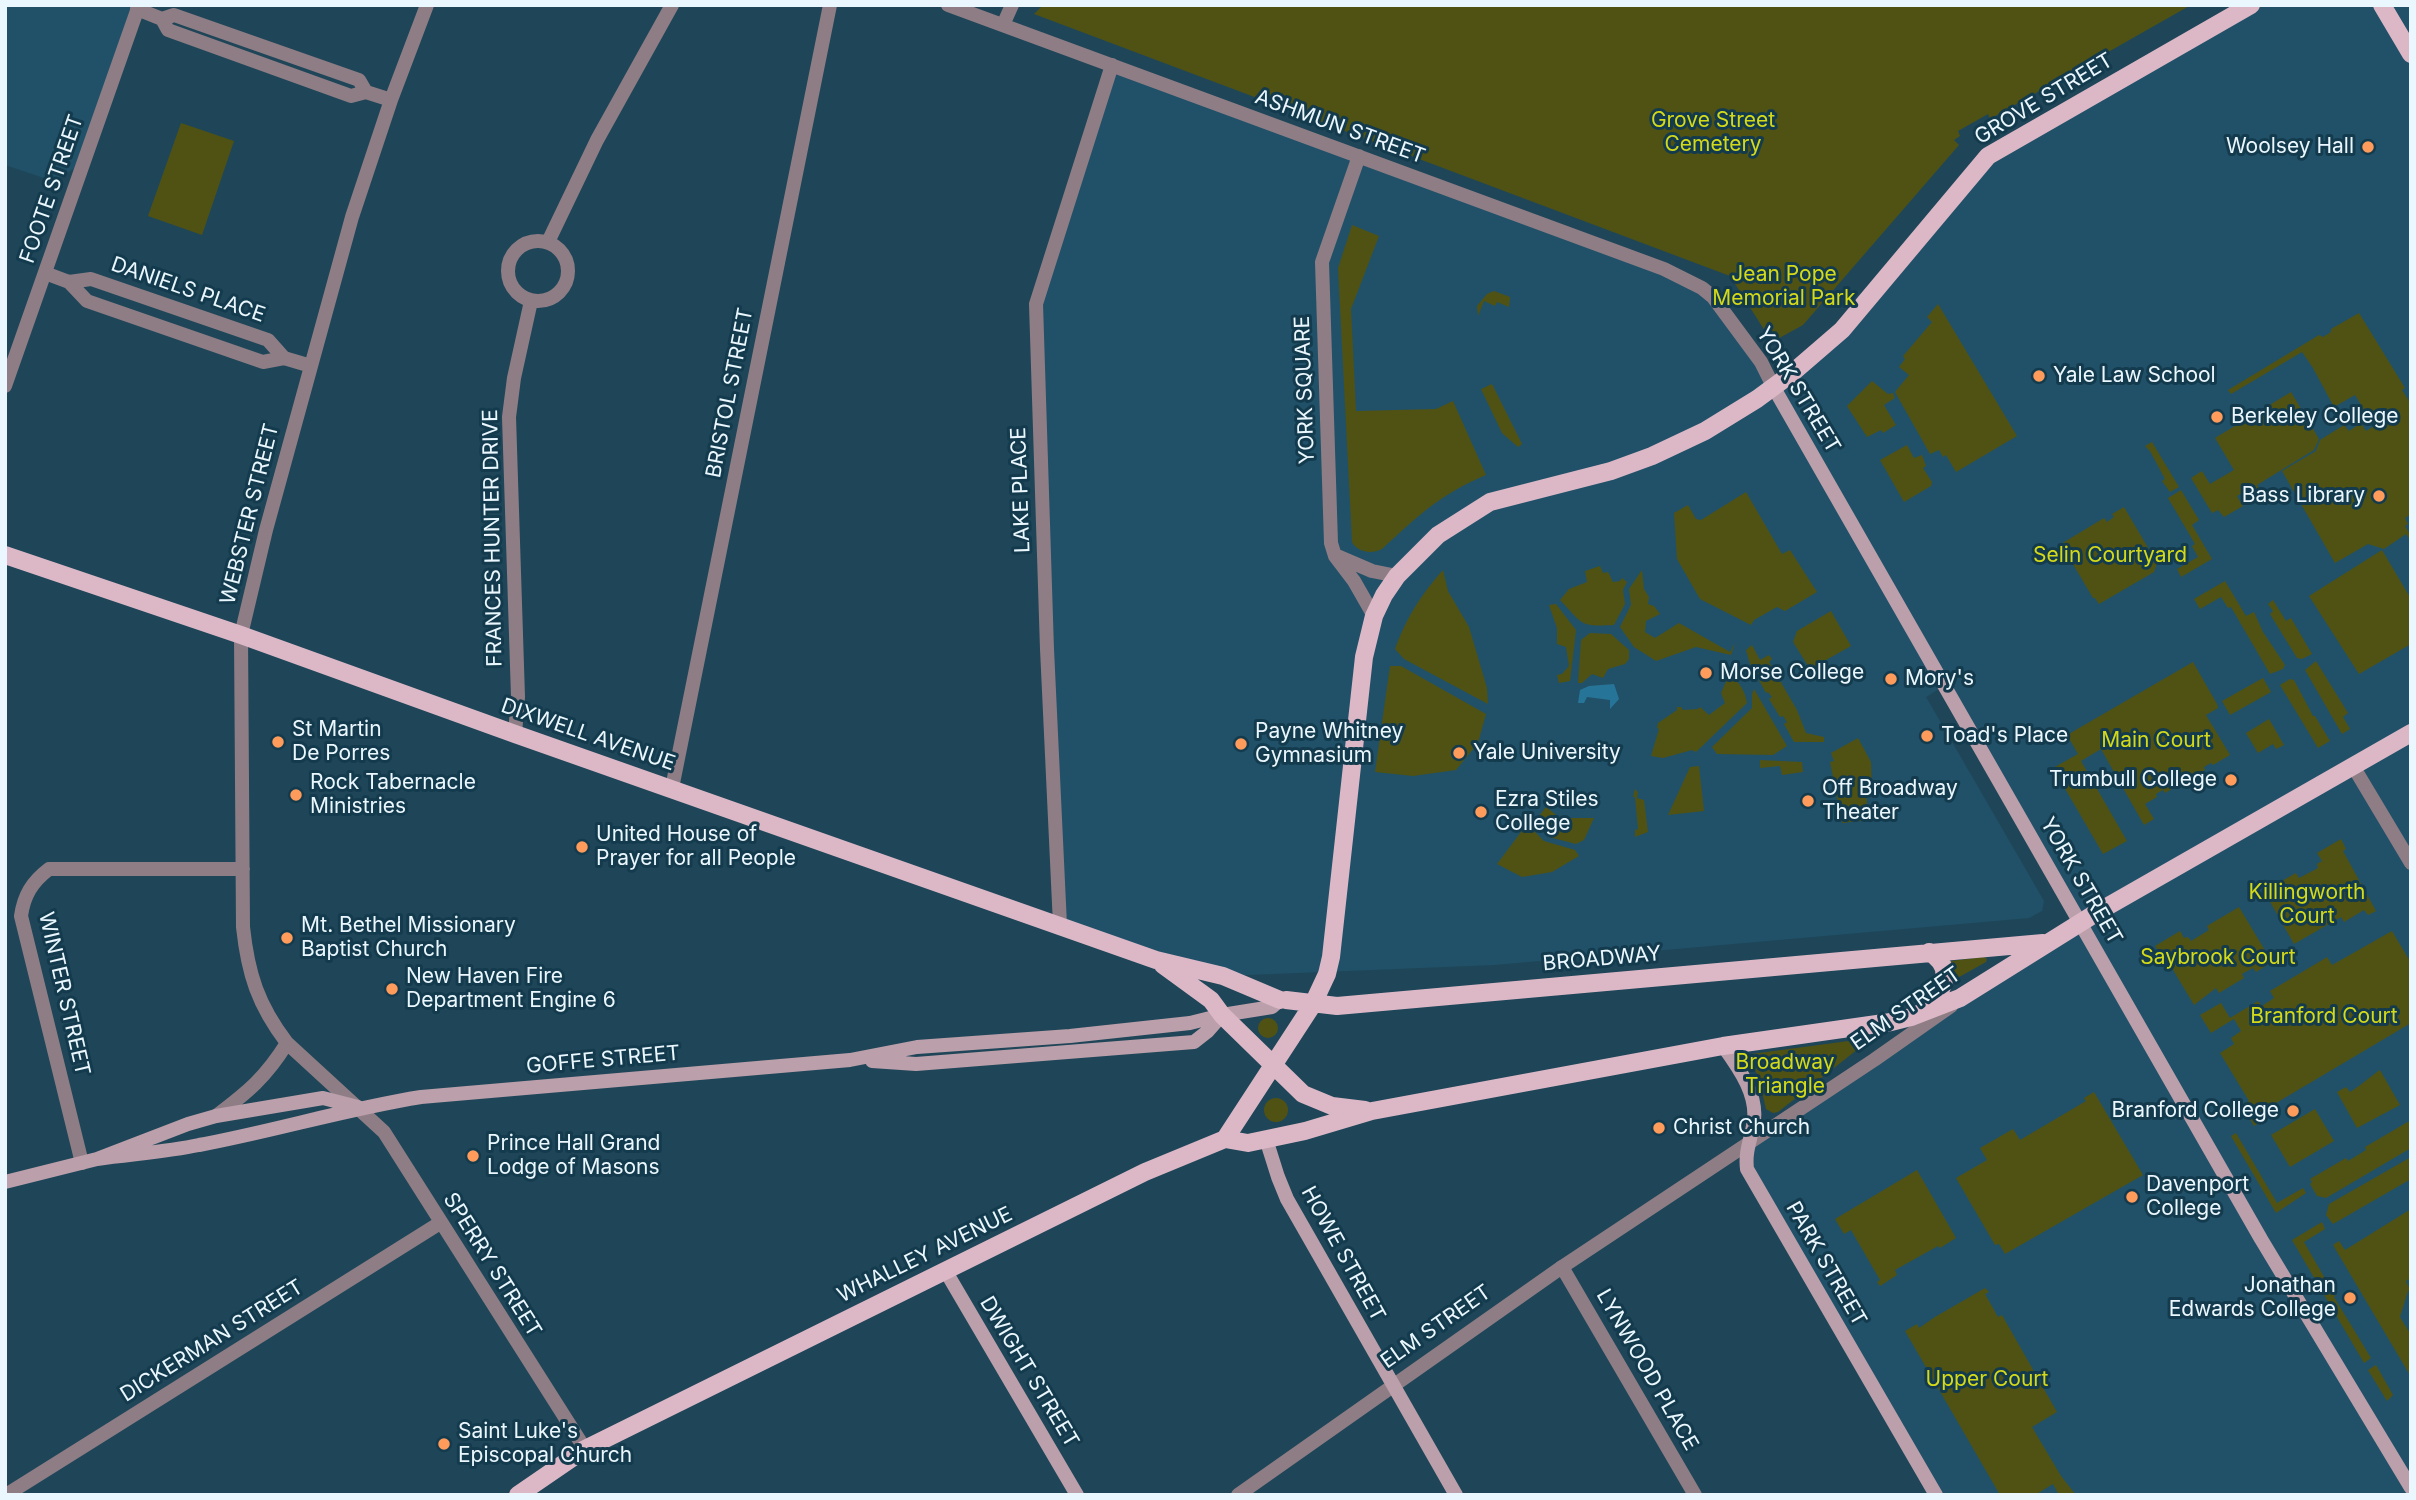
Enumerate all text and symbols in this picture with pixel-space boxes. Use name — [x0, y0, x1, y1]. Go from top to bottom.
street label: GROVE STREET — [1970, 48, 2118, 150]
street label: ASHMUN STREET — [1251, 85, 1429, 169]
park label: Grove Street Cemetery — [1651, 108, 1775, 158]
street label: FOOTE STREET — [15, 111, 89, 267]
place label: Woolsey Hall — [2226, 134, 2354, 160]
marker: Woolsey Hall — [2360, 139, 2376, 155]
street label: DANIELS PLACE — [108, 252, 268, 328]
park label: Jean Pope Memorial Park — [1712, 262, 1856, 312]
street label: BRISTOL STREET — [701, 306, 759, 480]
street label: YORK SQUARE — [1290, 315, 1320, 465]
street label: YORK STREET — [1751, 322, 1845, 458]
place label: Yale Law School — [2053, 363, 2216, 389]
marker: Yale Law School — [2031, 368, 2047, 384]
place label: Berkeley College — [2231, 404, 2399, 430]
street label: FRANCES HUNTER DRIVE — [478, 409, 508, 667]
marker: Berkeley College — [2209, 409, 2225, 425]
street label: WEBSTER STREET — [215, 421, 285, 607]
street label: LAKE PLACE — [1006, 427, 1036, 553]
place label: Bass Library — [2242, 483, 2365, 509]
marker: Bass Library — [2371, 488, 2387, 504]
park label: Selin Courtyard — [2033, 543, 2187, 569]
place label: Morse College — [1720, 660, 1864, 686]
marker: Morse College — [1698, 665, 1714, 681]
place label: Mory's — [1905, 666, 1974, 692]
marker: Mory's — [1883, 671, 1899, 687]
street label: DIXWELL AVENUE — [498, 693, 678, 777]
place label: St Martin De Porres — [292, 717, 390, 767]
place label: Payne Whitney Gymnasium — [1255, 719, 1403, 769]
place label: Toad's Place — [1941, 723, 2068, 749]
marker: Toad's Place — [1919, 728, 1935, 744]
park label: Main Court — [2101, 728, 2211, 754]
marker: St Martin De Porres — [270, 734, 286, 750]
marker: Payne Whitney Gymnasium — [1233, 736, 1249, 752]
place label: Yale University — [1473, 740, 1621, 766]
marker: Yale University — [1451, 745, 1467, 761]
place label: Trumbull College — [2049, 767, 2217, 793]
place label: Rock Tabernacle Ministries — [310, 770, 476, 820]
marker: Trumbull College — [2223, 772, 2239, 788]
place label: Off Broadway Theater — [1822, 776, 1958, 826]
marker: Rock Tabernacle Ministries — [288, 787, 304, 803]
place label: Ezra Stiles College — [1495, 787, 1599, 837]
marker: Off Broadway Theater — [1800, 793, 1816, 809]
marker: Ezra Stiles College — [1473, 804, 1489, 820]
street label: YORK STREET — [2034, 813, 2128, 949]
place label: United House of Prayer for all People — [596, 822, 796, 872]
marker: United House of Prayer for all People — [574, 839, 590, 855]
park label: Killingworth Court — [2249, 880, 2365, 930]
street label: WINTER STREET — [33, 910, 95, 1078]
place label: Mt. Bethel Missionary Baptist Church — [301, 913, 516, 963]
marker: Mt. Bethel Missionary Baptist Church — [279, 930, 295, 946]
street label: BROADWAY — [1542, 941, 1662, 977]
park label: Saybrook Court — [2140, 945, 2296, 971]
street label: ELM STREET — [1846, 962, 1966, 1056]
place label: New Haven Fire Department Engine 6 — [406, 964, 616, 1014]
marker: New Haven Fire Department Engine 6 — [384, 981, 400, 997]
park label: Branford Court — [2250, 1004, 2398, 1030]
street label: GOFFE STREET — [525, 1041, 681, 1079]
park label: Broadway Triangle — [1735, 1050, 1835, 1100]
place label: Branford College — [2112, 1098, 2279, 1124]
marker: Branford College — [2285, 1103, 2301, 1119]
place label: Christ Church — [1673, 1115, 1810, 1141]
marker: Christ Church — [1651, 1120, 1667, 1136]
place label: Prince Hall Grand Lodge of Masons — [487, 1131, 660, 1181]
marker: Prince Hall Grand Lodge of Masons — [465, 1148, 481, 1164]
place label: Davenport College — [2146, 1172, 2249, 1222]
street label: HOWE STREET — [1296, 1182, 1390, 1326]
street label: SPERRY STREET — [437, 1188, 547, 1342]
marker: Davenport College — [2124, 1189, 2140, 1205]
street label: PARK STREET — [1780, 1197, 1872, 1331]
street label: WHALLEY AVENUE — [833, 1202, 1017, 1308]
place label: Jonathan Edwards College — [2169, 1273, 2336, 1323]
street label: DICKERMAN STREET — [116, 1274, 308, 1408]
street label: ELM STREET — [1376, 1280, 1496, 1374]
street label: LYNWOOD PLACE — [1591, 1285, 1703, 1455]
marker: Jonathan Edwards College — [2342, 1290, 2358, 1306]
street label: DWIGHT STREET — [974, 1292, 1084, 1452]
park label: Upper Court — [1926, 1367, 2048, 1393]
place label: Saint Luke's Episcopal Church — [458, 1419, 632, 1469]
marker: Saint Luke's Episcopal Church — [436, 1436, 452, 1452]

